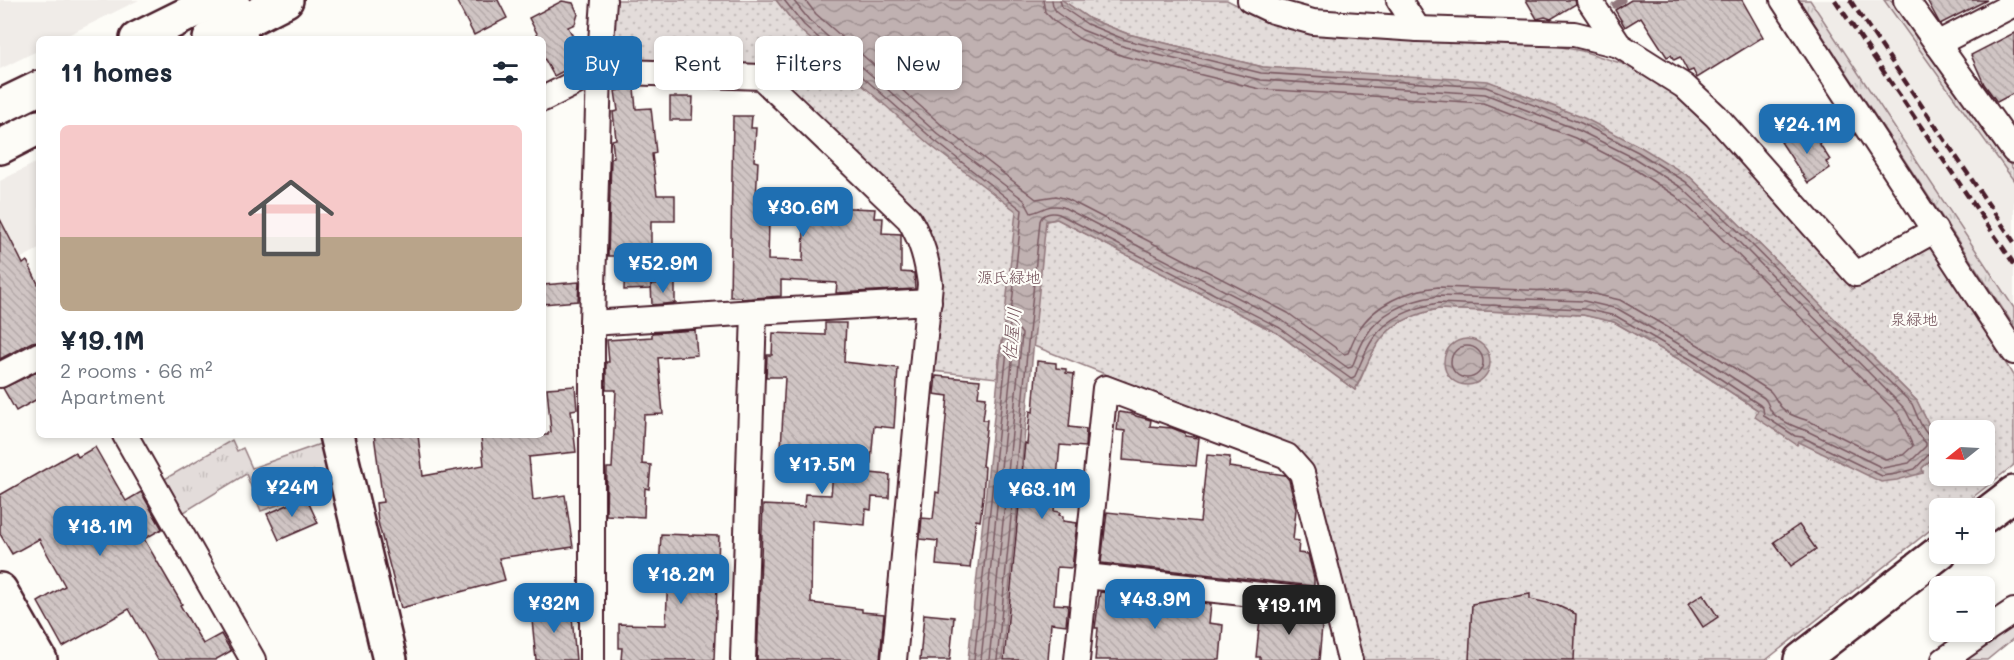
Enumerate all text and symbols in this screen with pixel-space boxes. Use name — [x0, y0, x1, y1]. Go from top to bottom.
chip: Buy — [564, 36, 642, 90]
chip: Rent — [654, 36, 743, 90]
chip: Filters — [755, 36, 863, 90]
chip: New — [875, 36, 962, 90]
text: 11 homes — [60, 55, 173, 89]
icon: filters — [489, 56, 522, 89]
pin: ¥24.1M — [1758, 104, 1856, 155]
text: ¥24.1M — [1773, 110, 1841, 136]
icon: home — [237, 164, 345, 272]
pin: ¥30.6M — [754, 187, 852, 238]
text: ¥30.6M — [767, 193, 839, 219]
pin: ¥52.9M — [614, 243, 712, 294]
text: ¥52.9M — [628, 249, 698, 275]
park label: 源氏緑地 — [977, 266, 1041, 287]
water label: 佐屋川 — [996, 306, 1026, 362]
park label: 泉緑地 — [1890, 308, 1938, 329]
text: ¥19.1M — [60, 323, 145, 357]
text: 2 rooms · 66 m² — [60, 357, 213, 383]
text: Apartment — [60, 383, 166, 409]
north arrow — [1929, 420, 1995, 486]
map controls — [1929, 420, 1995, 642]
pin: ¥17.5M — [773, 444, 871, 495]
text: ¥17.5M — [788, 450, 856, 476]
pin: ¥24M — [256, 467, 328, 518]
pin: ¥63.1M — [993, 469, 1091, 520]
text: ¥24M — [265, 473, 319, 499]
text: ¥63.1M — [1008, 475, 1076, 501]
button: + — [1929, 498, 1995, 564]
pin: ¥18.1M — [51, 506, 149, 557]
text: ¥18.1M — [67, 512, 133, 538]
pin: ¥18.2M — [632, 554, 730, 605]
text: ¥18.2M — [647, 560, 715, 586]
button: − — [1929, 576, 1995, 642]
pin: ¥43.9M — [1106, 579, 1204, 630]
pin: ¥32M — [518, 583, 590, 634]
text: ¥43.9M — [1119, 585, 1191, 611]
pin: ¥19.1M — [1240, 585, 1338, 636]
text: ¥32M — [528, 589, 580, 615]
text: ¥19.1M — [1256, 591, 1322, 617]

